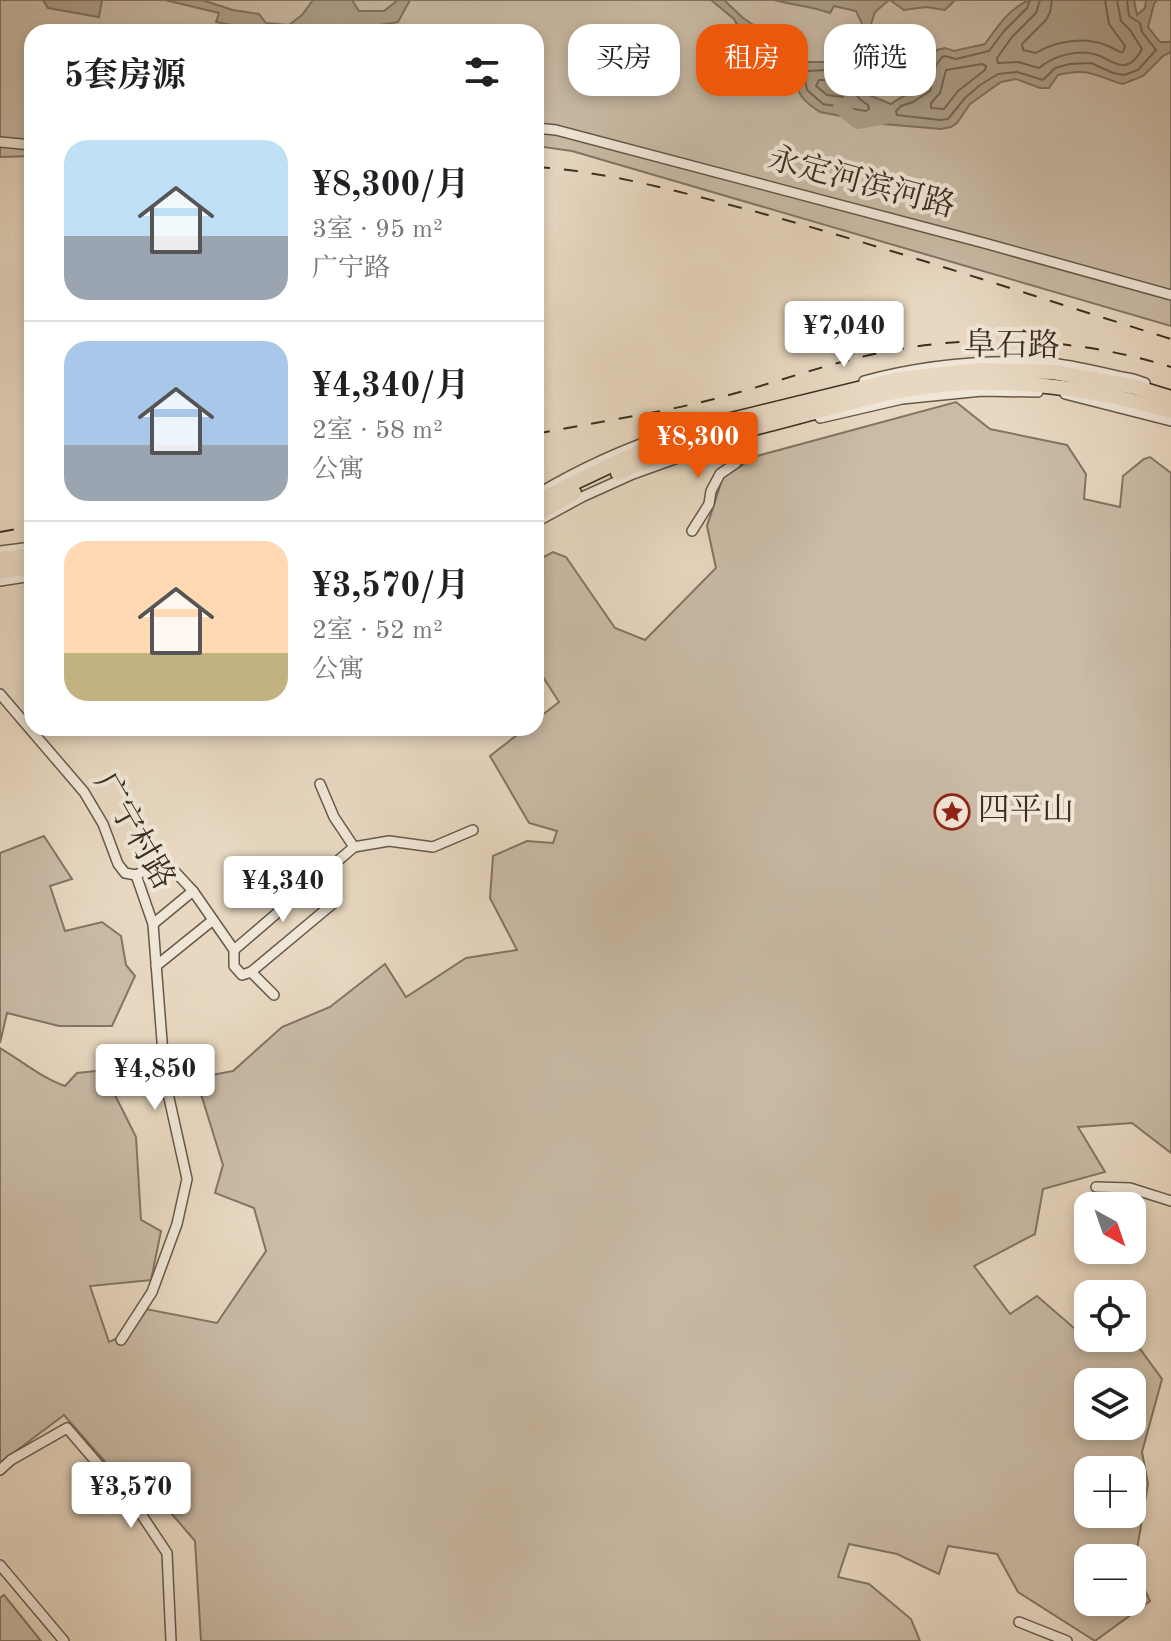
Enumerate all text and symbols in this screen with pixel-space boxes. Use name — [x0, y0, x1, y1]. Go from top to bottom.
chip: 买房 — [568, 24, 680, 96]
chip: 租房 — [696, 24, 808, 96]
chip: 筛选 — [824, 24, 936, 96]
icon: filters — [460, 50, 504, 94]
text: 5套房源 — [64, 60, 186, 94]
street label: 永定河滨河路 — [764, 140, 959, 224]
text: ¥8,300/月 — [312, 169, 469, 203]
icon: home — [128, 172, 224, 268]
text: 3室 · 95 m² — [312, 217, 443, 243]
text: 广宁路 — [312, 256, 390, 282]
pin: ¥7,040 — [779, 301, 909, 369]
text: ¥7,040 — [803, 314, 885, 340]
street label: 阜石路 — [964, 327, 1060, 364]
text: ¥4,340/月 — [312, 370, 469, 404]
icon: home — [128, 373, 224, 469]
pin: ¥8,300 — [633, 412, 763, 480]
text: 2室 · 58 m² — [312, 418, 443, 444]
text: ¥8,300 — [657, 425, 739, 451]
text: 公寓 — [312, 457, 364, 483]
text: ¥3,570/月 — [312, 570, 469, 604]
icon: home — [128, 573, 224, 669]
text: 2室 · 52 m² — [312, 618, 443, 644]
text: 公寓 — [312, 657, 364, 683]
street label: 广宁村路 — [87, 767, 181, 895]
place icon: 四平山 — [933, 793, 971, 831]
place label: 四平山 — [978, 793, 1074, 828]
pin: ¥4,340 — [218, 856, 348, 924]
text: ¥4,340 — [242, 869, 324, 895]
pin: ¥4,850 — [90, 1044, 220, 1112]
text: ¥4,850 — [114, 1057, 196, 1083]
north arrow — [1074, 1192, 1146, 1264]
map controls — [1074, 1192, 1146, 1616]
button: locate — [1074, 1280, 1146, 1352]
button: layers — [1074, 1368, 1146, 1440]
button: + — [1074, 1456, 1146, 1528]
pin: ¥3,570 — [66, 1462, 196, 1530]
text: ¥3,570 — [90, 1475, 172, 1501]
button: − — [1074, 1544, 1146, 1616]

